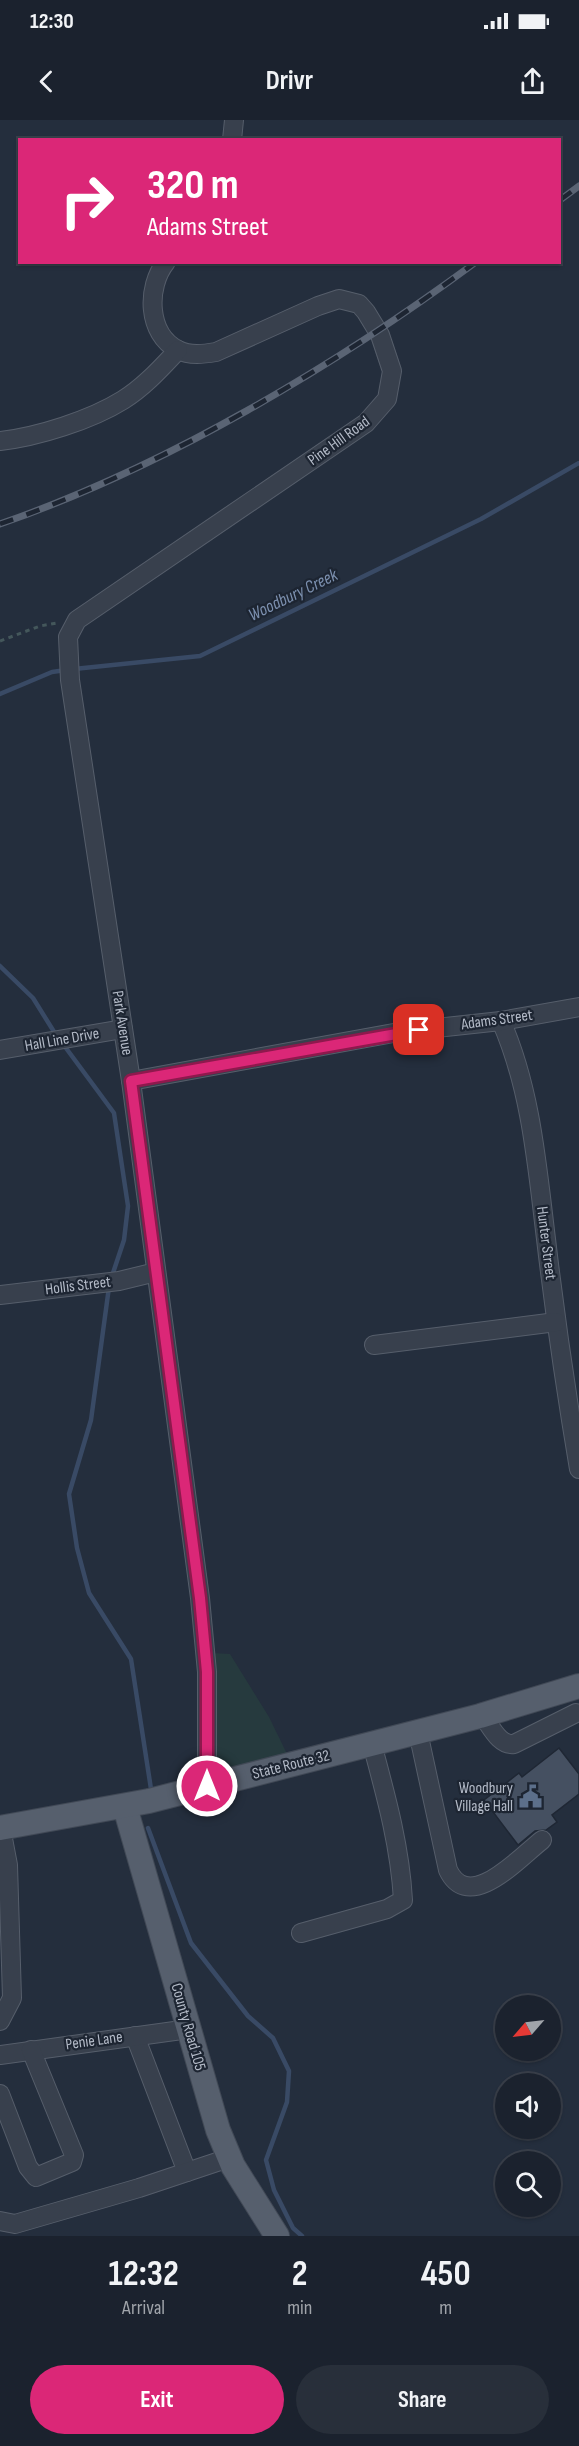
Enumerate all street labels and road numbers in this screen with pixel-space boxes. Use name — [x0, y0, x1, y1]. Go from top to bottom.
street label: Pine Hill Road — [304, 412, 374, 470]
street label: Park Avenue — [108, 989, 136, 1057]
street label: Adams Street — [459, 1006, 534, 1035]
street label: Hall Line Drive — [23, 1024, 101, 1056]
street label: Hunter Street — [532, 1205, 560, 1281]
street label: Hollis Street — [44, 1273, 112, 1299]
street label: State Route 32 — [250, 1746, 332, 1784]
street label: County Road 105 — [166, 1981, 210, 2073]
street label: Penie Lane — [64, 2028, 124, 2054]

